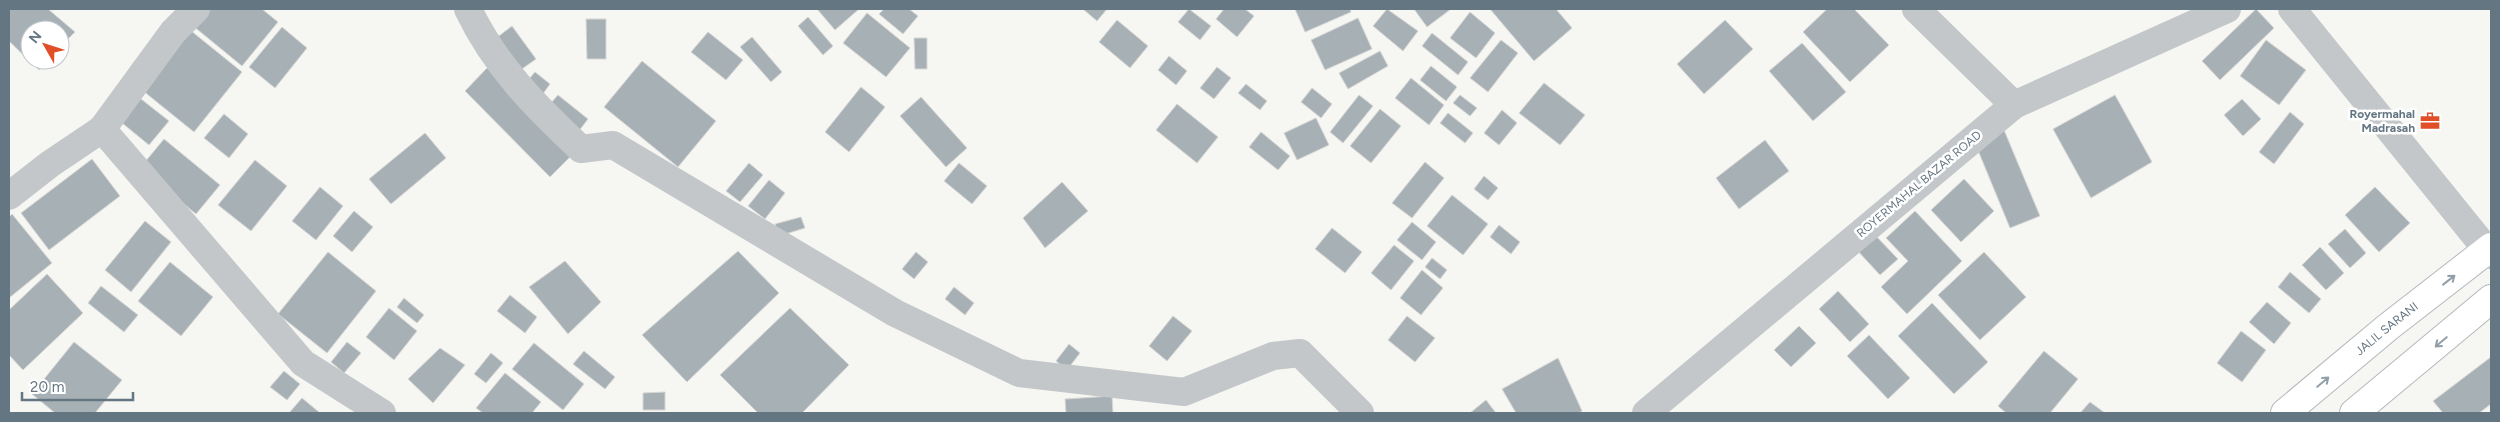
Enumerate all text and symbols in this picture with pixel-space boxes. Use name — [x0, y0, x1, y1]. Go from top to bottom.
north arrow — [20, 20, 70, 70]
text: N — [25, 28, 45, 47]
place label: Royermahal Madrasah — [2350, 107, 2415, 135]
office icon: Royermahal Madrasah — [2419, 110, 2441, 132]
street label: ROYERMAHAL BAZAR ROAD — [1854, 128, 1984, 240]
one-way arrow — [2442, 275, 2456, 285]
street label: JALIL SARANI — [2352, 299, 2421, 358]
one-way arrow — [2434, 336, 2447, 347]
scale bar — [22, 370, 134, 402]
one-way arrow — [2316, 377, 2329, 388]
text: 20 m — [30, 378, 64, 396]

